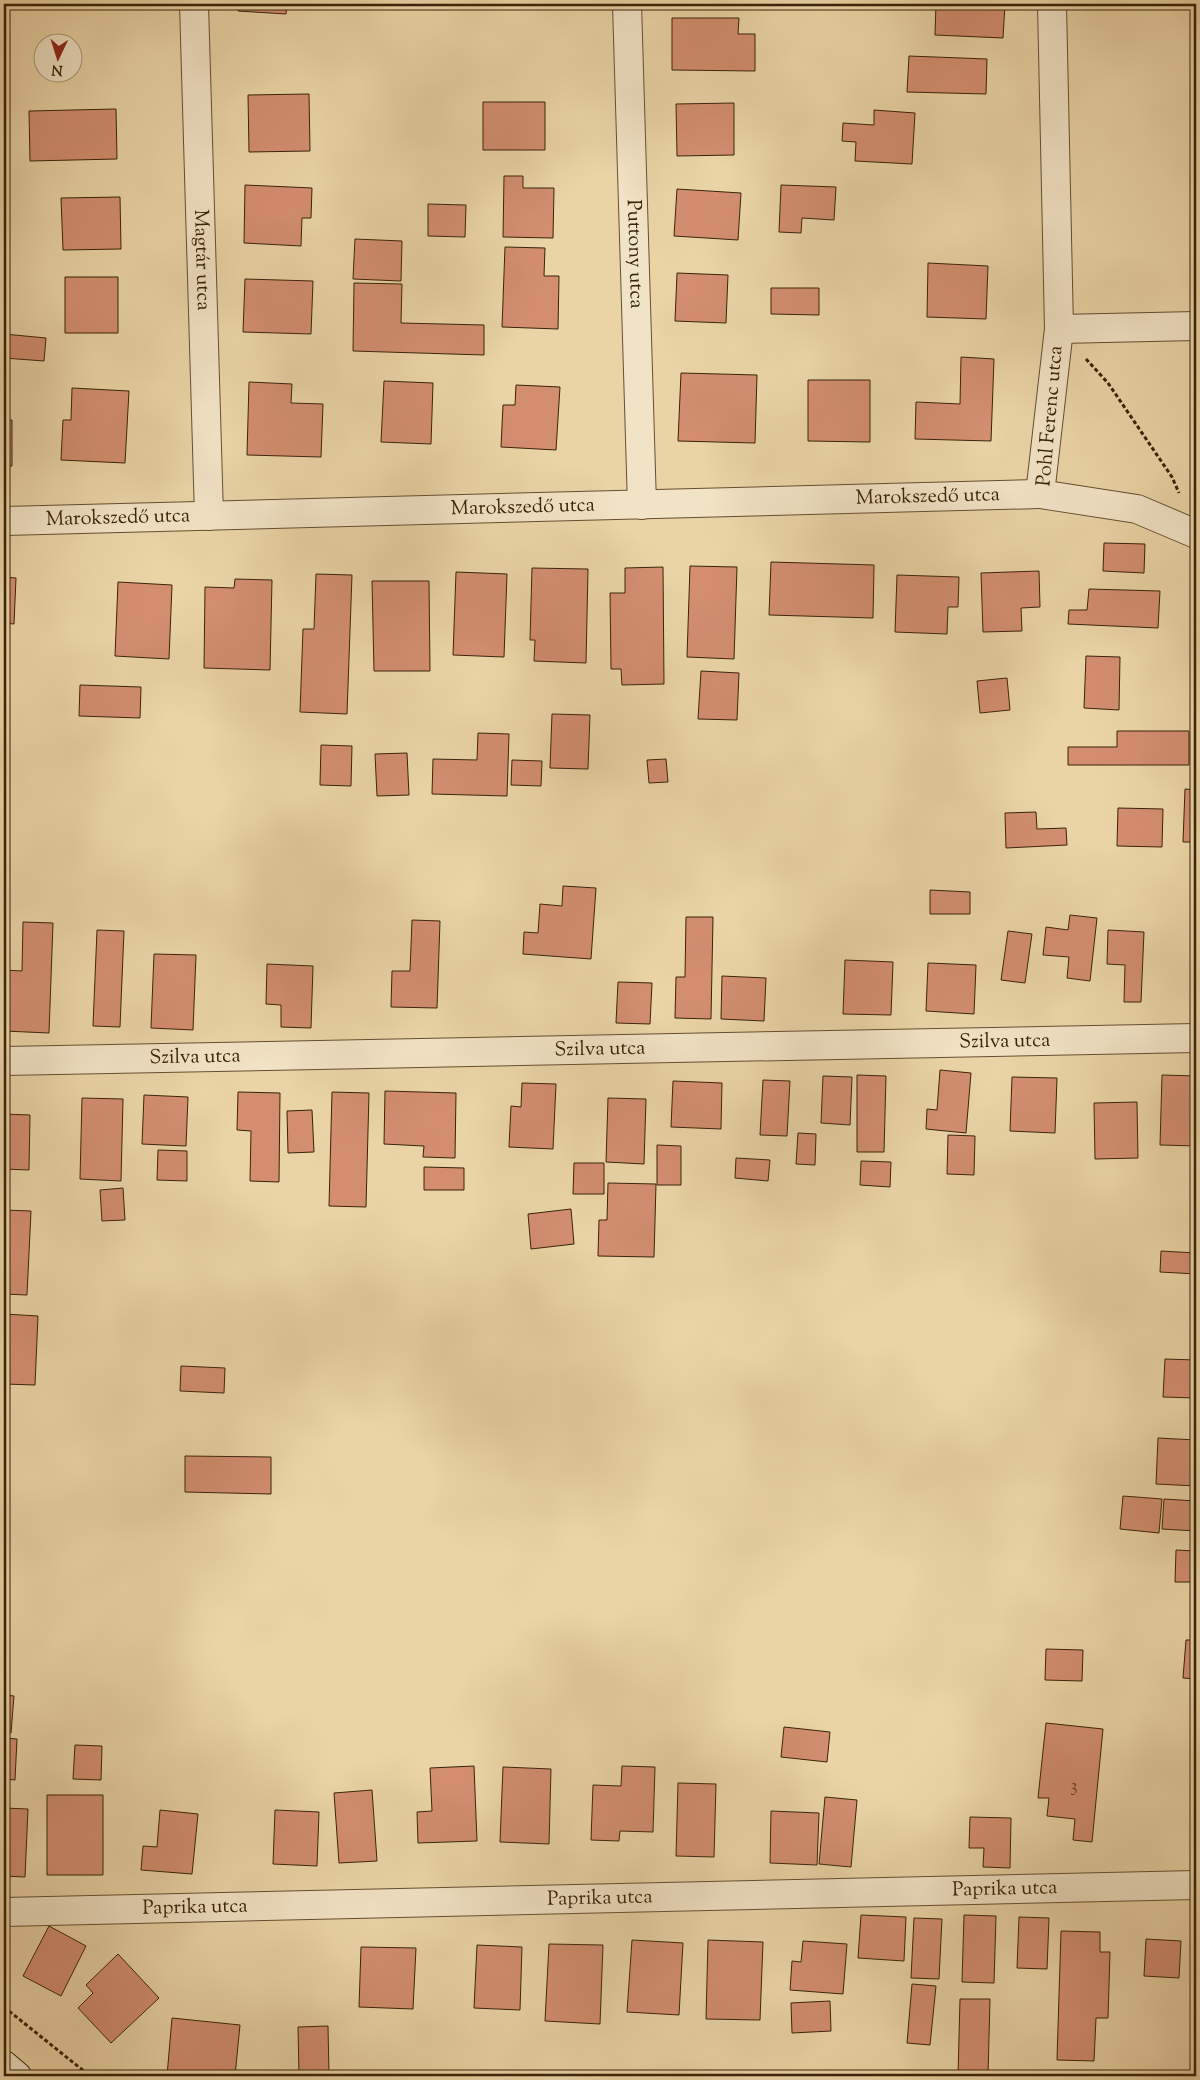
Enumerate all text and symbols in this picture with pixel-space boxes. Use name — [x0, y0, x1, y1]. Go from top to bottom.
north arrow — [32, 32, 82, 82]
text: N — [51, 59, 64, 79]
street label: Puttony utca — [618, 199, 651, 309]
street label: Magtár utca — [186, 209, 217, 311]
street label: Pohl Ferenc utca — [1030, 344, 1072, 488]
street label: Marokszedő utca — [855, 481, 1000, 513]
street label: Marokszedő utca — [450, 491, 595, 524]
street label: Marokszedő utca — [45, 502, 190, 534]
street label: Szilva utca — [959, 1026, 1051, 1057]
street label: Szilva utca — [554, 1034, 646, 1065]
street label: Szilva utca — [149, 1042, 241, 1073]
house number: 3 — [1070, 1774, 1078, 1800]
street label: Paprika utca — [952, 1874, 1058, 1905]
street label: Paprika utca — [547, 1883, 653, 1914]
street label: Paprika utca — [142, 1892, 248, 1923]

